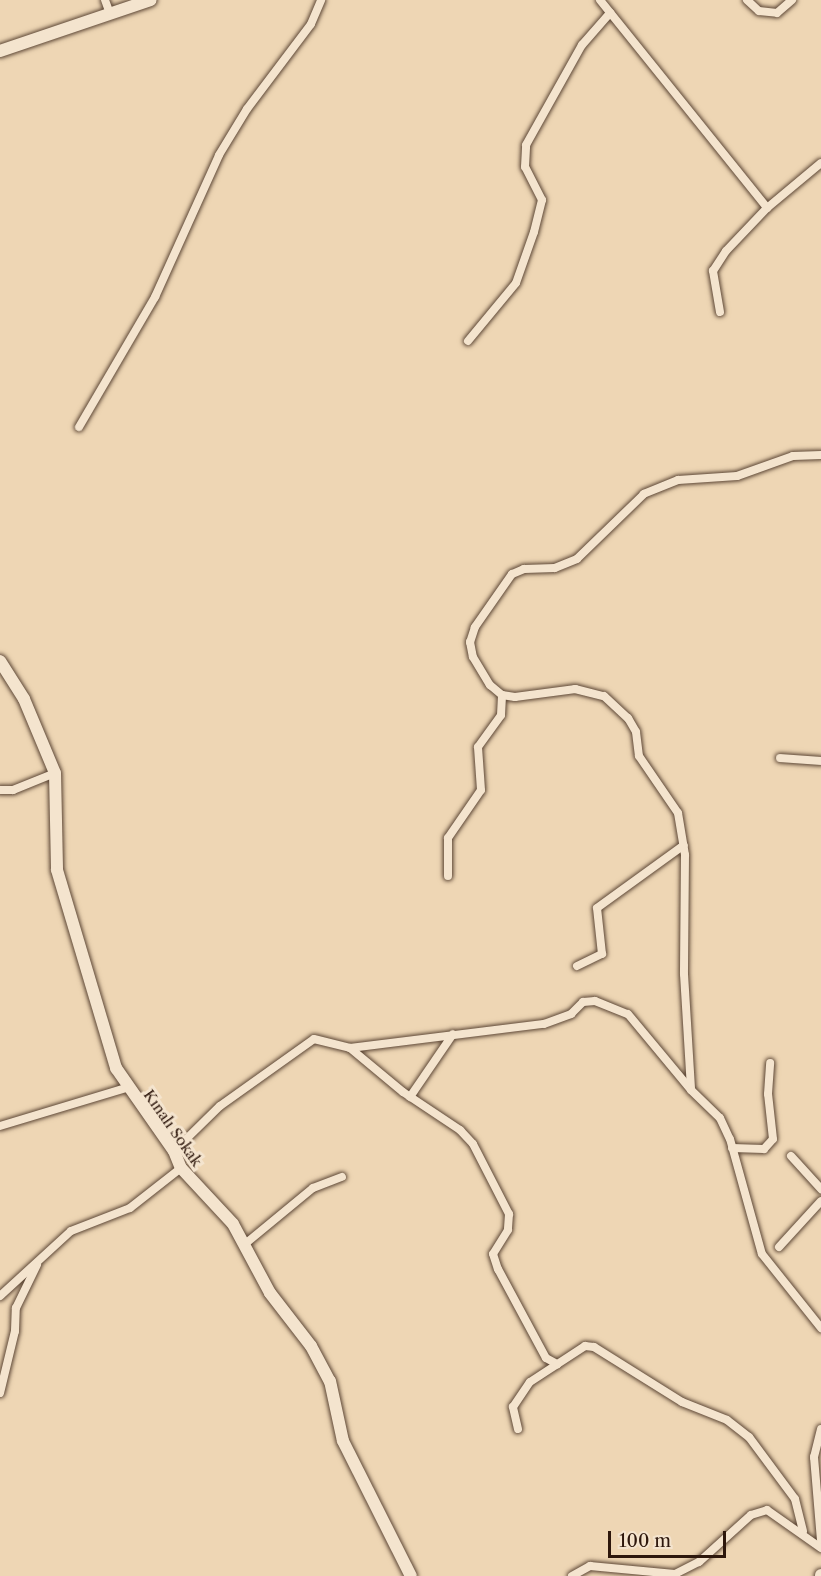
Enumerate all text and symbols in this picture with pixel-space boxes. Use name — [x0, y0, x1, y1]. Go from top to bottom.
street label: Kınalı Sokak — [140, 1086, 206, 1170]
scale bar — [611, 1519, 730, 1557]
text: 100 m — [619, 1530, 671, 1552]

